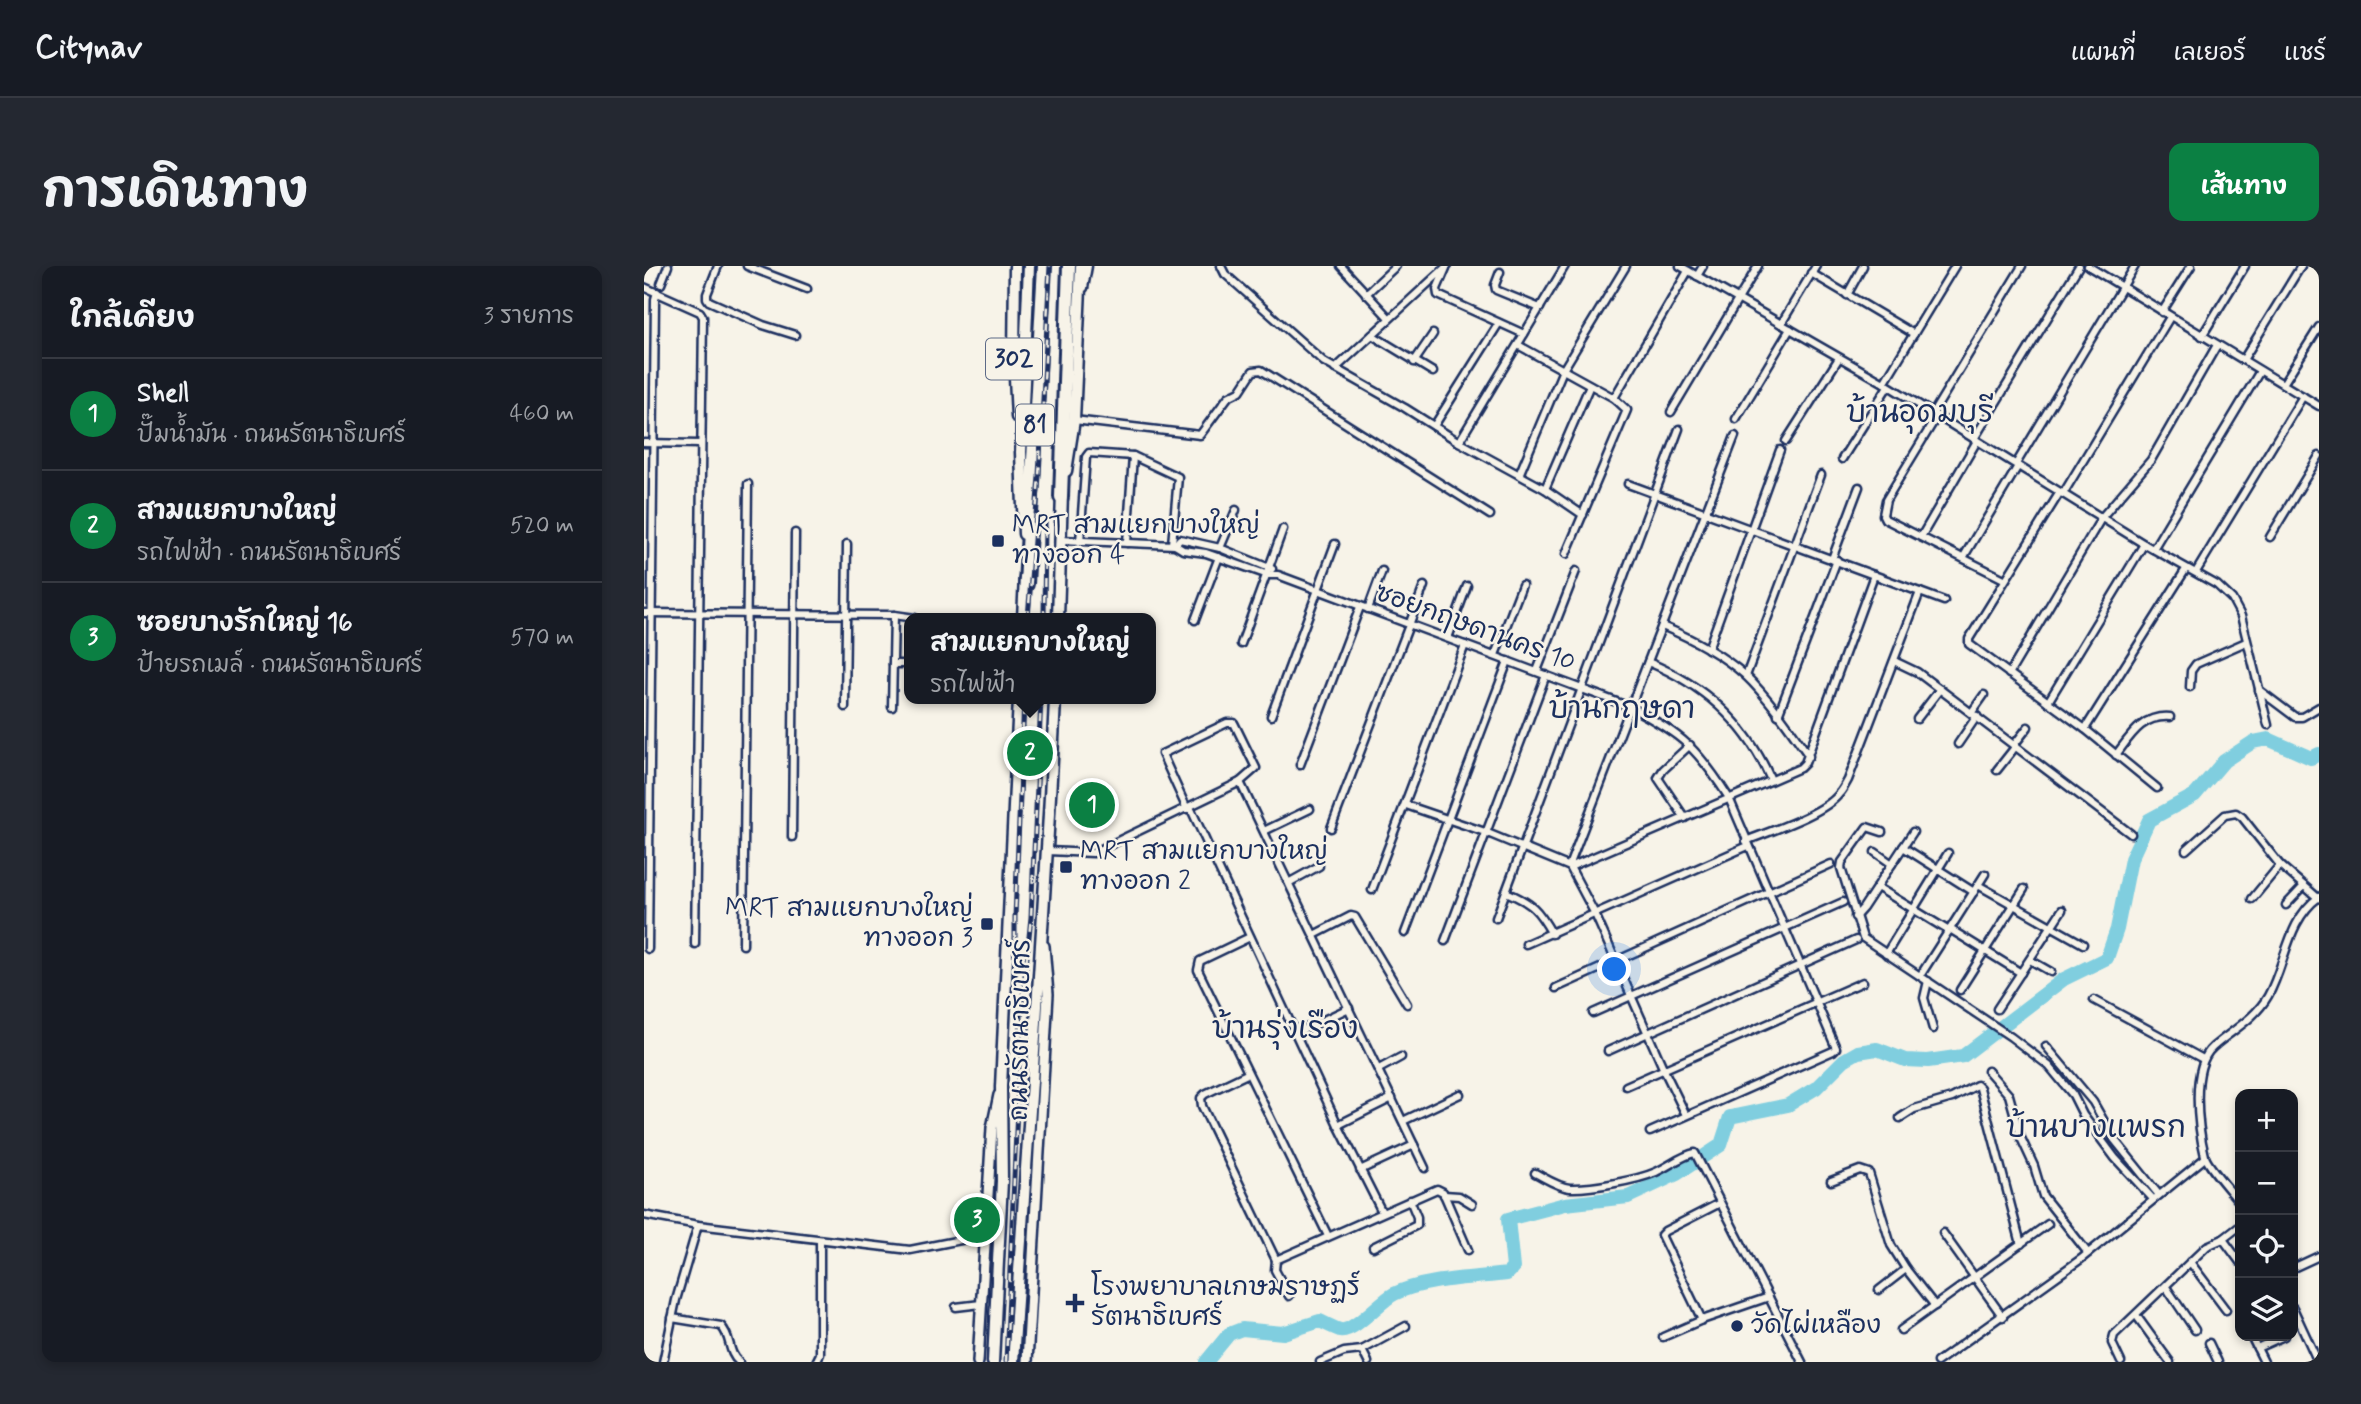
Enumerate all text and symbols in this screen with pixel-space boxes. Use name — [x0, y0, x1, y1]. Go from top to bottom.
text: Citynav — [35, 26, 142, 70]
text: แผนที่ — [2071, 38, 2136, 69]
text: เลเยอร์ — [2174, 38, 2246, 69]
text: แชร์ — [2284, 38, 2326, 69]
button: เส้นทาง — [2169, 143, 2319, 221]
text: การเดินทาง — [42, 160, 308, 225]
text: ใกล้เคียง — [70, 299, 195, 338]
text: 3 รายการ — [484, 302, 574, 332]
road number: 302 — [986, 338, 1042, 380]
text: Shell — [137, 377, 189, 411]
district label: บ้านอุดมบุรี — [1846, 393, 1994, 434]
text: 1 — [88, 399, 98, 429]
text: 460 m — [510, 399, 574, 429]
road number: 81 — [1016, 405, 1054, 446]
text: ปั๊มน้ำมัน · ถนนรัตนาธิเบศร์ — [137, 421, 406, 451]
text: สามแยกบางใหญ่ — [137, 495, 337, 529]
place label: MRT สามแยกบางใหญ่ ทางออก 4 — [1012, 508, 1260, 573]
text: 2 — [87, 511, 99, 541]
text: 520 m — [510, 511, 574, 541]
marker: MRT สามแยกบางใหญ่ ทางออก 4 — [990, 533, 1006, 549]
text: รถไฟฟ้า · ถนนรัตนาธิเบศร์ — [137, 539, 401, 569]
street label: ซอยกฤษดานคร 10 — [1370, 576, 1580, 680]
text: ซอยบางรักใหญ่ 16 — [137, 607, 353, 641]
popup — [904, 613, 1156, 704]
text: 3 — [88, 623, 98, 653]
text: 570 m — [510, 623, 574, 653]
text: สามแยกบางใหญ่ — [930, 627, 1130, 661]
text: ป้ายรถเมล์ · ถนนรัตนาธิเบศร์ — [137, 651, 422, 681]
text: รถไฟฟ้า — [930, 671, 1015, 701]
district label: บ้านกฤษดา — [1549, 689, 1695, 729]
pin: 2 — [1007, 727, 1053, 779]
pin: 1 — [1069, 779, 1115, 831]
place label: MRT สามแยกบางใหญ่ ทางออก 2 — [1080, 834, 1328, 899]
marker: MRT สามแยกบางใหญ่ ทางออก 2 — [1058, 859, 1074, 875]
place label: MRT สามแยกบางใหญ่ ทางออก 3 — [725, 891, 973, 956]
marker: MRT สามแยกบางใหญ่ ทางออก 3 — [979, 916, 995, 932]
street label: ถนนรัตนาธิเบศร์ — [1001, 938, 1040, 1121]
your location — [1597, 952, 1631, 986]
district label: บ้านรุ่งเรือง — [1212, 1008, 1358, 1050]
map controls — [2235, 1089, 2298, 1341]
button: + — [2235, 1089, 2298, 1152]
district label: บ้านบางแพรก — [2006, 1108, 2186, 1148]
button: − — [2235, 1152, 2298, 1215]
pin: 3 — [954, 1194, 1000, 1246]
button: locate — [2235, 1215, 2298, 1278]
place label: โรงพยาบาลเกษมราษฏร์ รัตนาธิเบศร์ — [1091, 1270, 1360, 1335]
button: layers — [2235, 1278, 2298, 1341]
marker: โรงพยาบาลเกษมราษฏร์ รัตนาธิเบศร์ — [1065, 1293, 1085, 1313]
place label: วัดไผ่เหลือง — [1751, 1308, 1881, 1343]
marker: วัดไผ่เหลือง — [1729, 1318, 1745, 1334]

